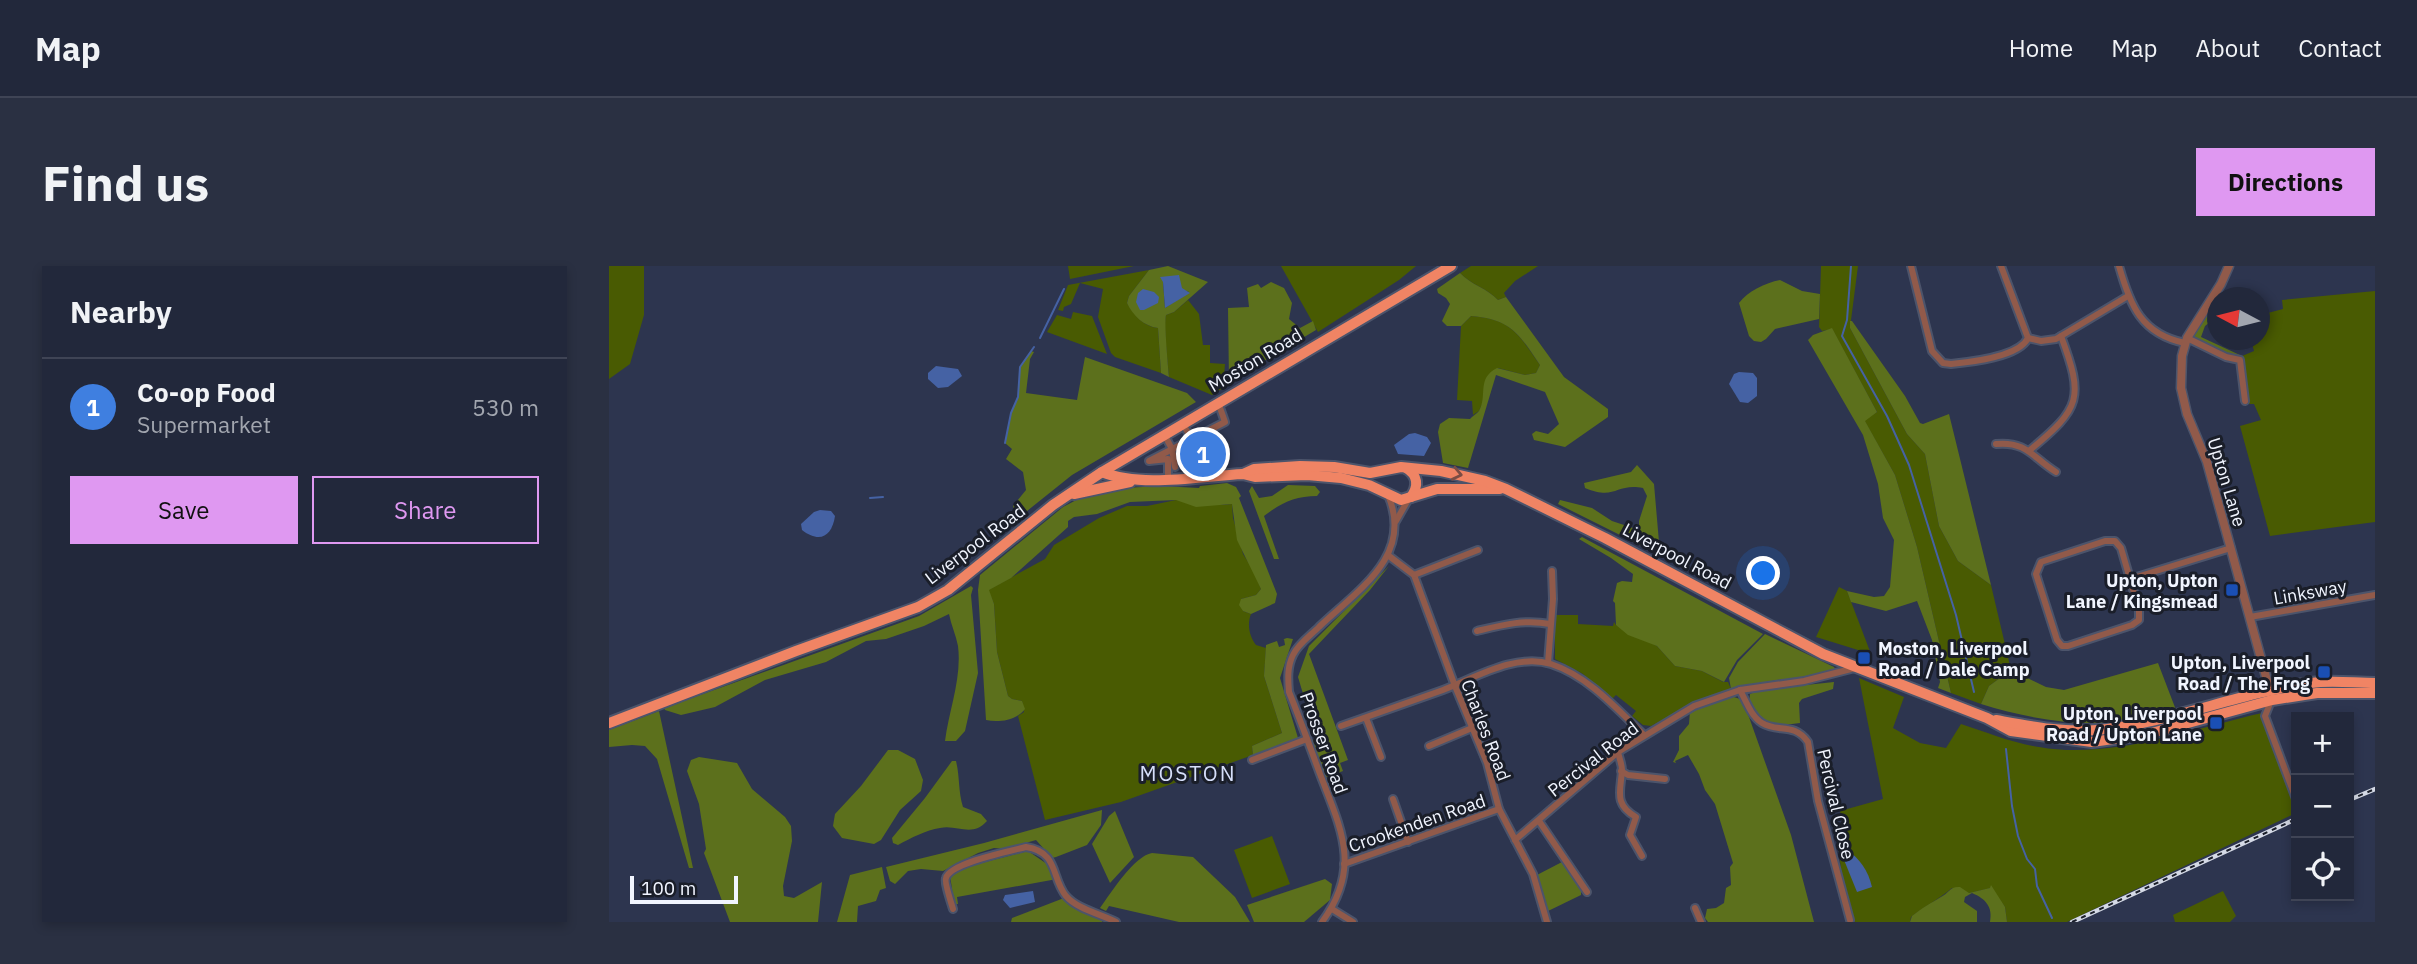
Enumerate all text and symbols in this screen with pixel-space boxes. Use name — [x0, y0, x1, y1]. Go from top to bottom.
text: Map — [35, 27, 101, 70]
text: Home — [2009, 32, 2073, 64]
text: Map — [2111, 32, 2157, 64]
text: About — [2195, 32, 2260, 64]
text: Contact — [2298, 32, 2382, 64]
button: Directions — [2196, 148, 2375, 216]
text: Find us — [42, 151, 209, 214]
north arrow — [2207, 287, 2270, 350]
text: Nearby — [70, 292, 172, 331]
street label: Moston Road — [1204, 323, 1306, 397]
text: Co-op Food — [137, 375, 276, 409]
text: 1 — [86, 392, 100, 422]
text: 530 m — [472, 392, 539, 422]
text: Supermarket — [137, 409, 271, 439]
pin: 1 — [1180, 428, 1226, 480]
street label: Upton Lane — [2203, 435, 2251, 529]
one-way arrow — [1451, 466, 1463, 481]
button: Save — [70, 476, 298, 544]
button: Share — [312, 476, 539, 544]
street label: Liverpool Road — [920, 499, 1030, 589]
street label: Liverpool Road — [1619, 518, 1735, 594]
your location — [1746, 556, 1780, 590]
place label: Upton, Upton Lane / Kingsmead — [2066, 569, 2218, 613]
street label: Linksway — [2272, 574, 2348, 610]
marker: Upton, Upton Lane / Kingsmead — [2224, 582, 2240, 598]
place label: Moston, Liverpool Road / Dale Camp — [1878, 637, 2030, 681]
marker: Moston, Liverpool Road / Dale Camp — [1856, 650, 1872, 666]
place label: Upton, Liverpool Road / The Frog — [2171, 651, 2311, 695]
marker: Upton, Liverpool Road / The Frog — [2316, 664, 2332, 680]
street label: Charles Road — [1456, 676, 1516, 784]
street label: Prosser Road — [1295, 689, 1353, 797]
place label: Upton, Liverpool Road / Upton Lane — [2046, 702, 2203, 746]
map controls — [2291, 712, 2354, 901]
button: + — [2291, 712, 2354, 775]
marker: Upton, Liverpool Road / Upton Lane — [2208, 715, 2224, 731]
street label: Percival Road — [1543, 716, 1643, 802]
street label: Percival Close — [1812, 746, 1860, 862]
district label: MOSTON — [1139, 759, 1237, 787]
button: − — [2291, 775, 2354, 838]
street label: Crookenden Road — [1345, 789, 1489, 857]
button: locate — [2291, 838, 2354, 901]
scale bar — [630, 873, 739, 905]
text: 100 m — [641, 876, 696, 900]

